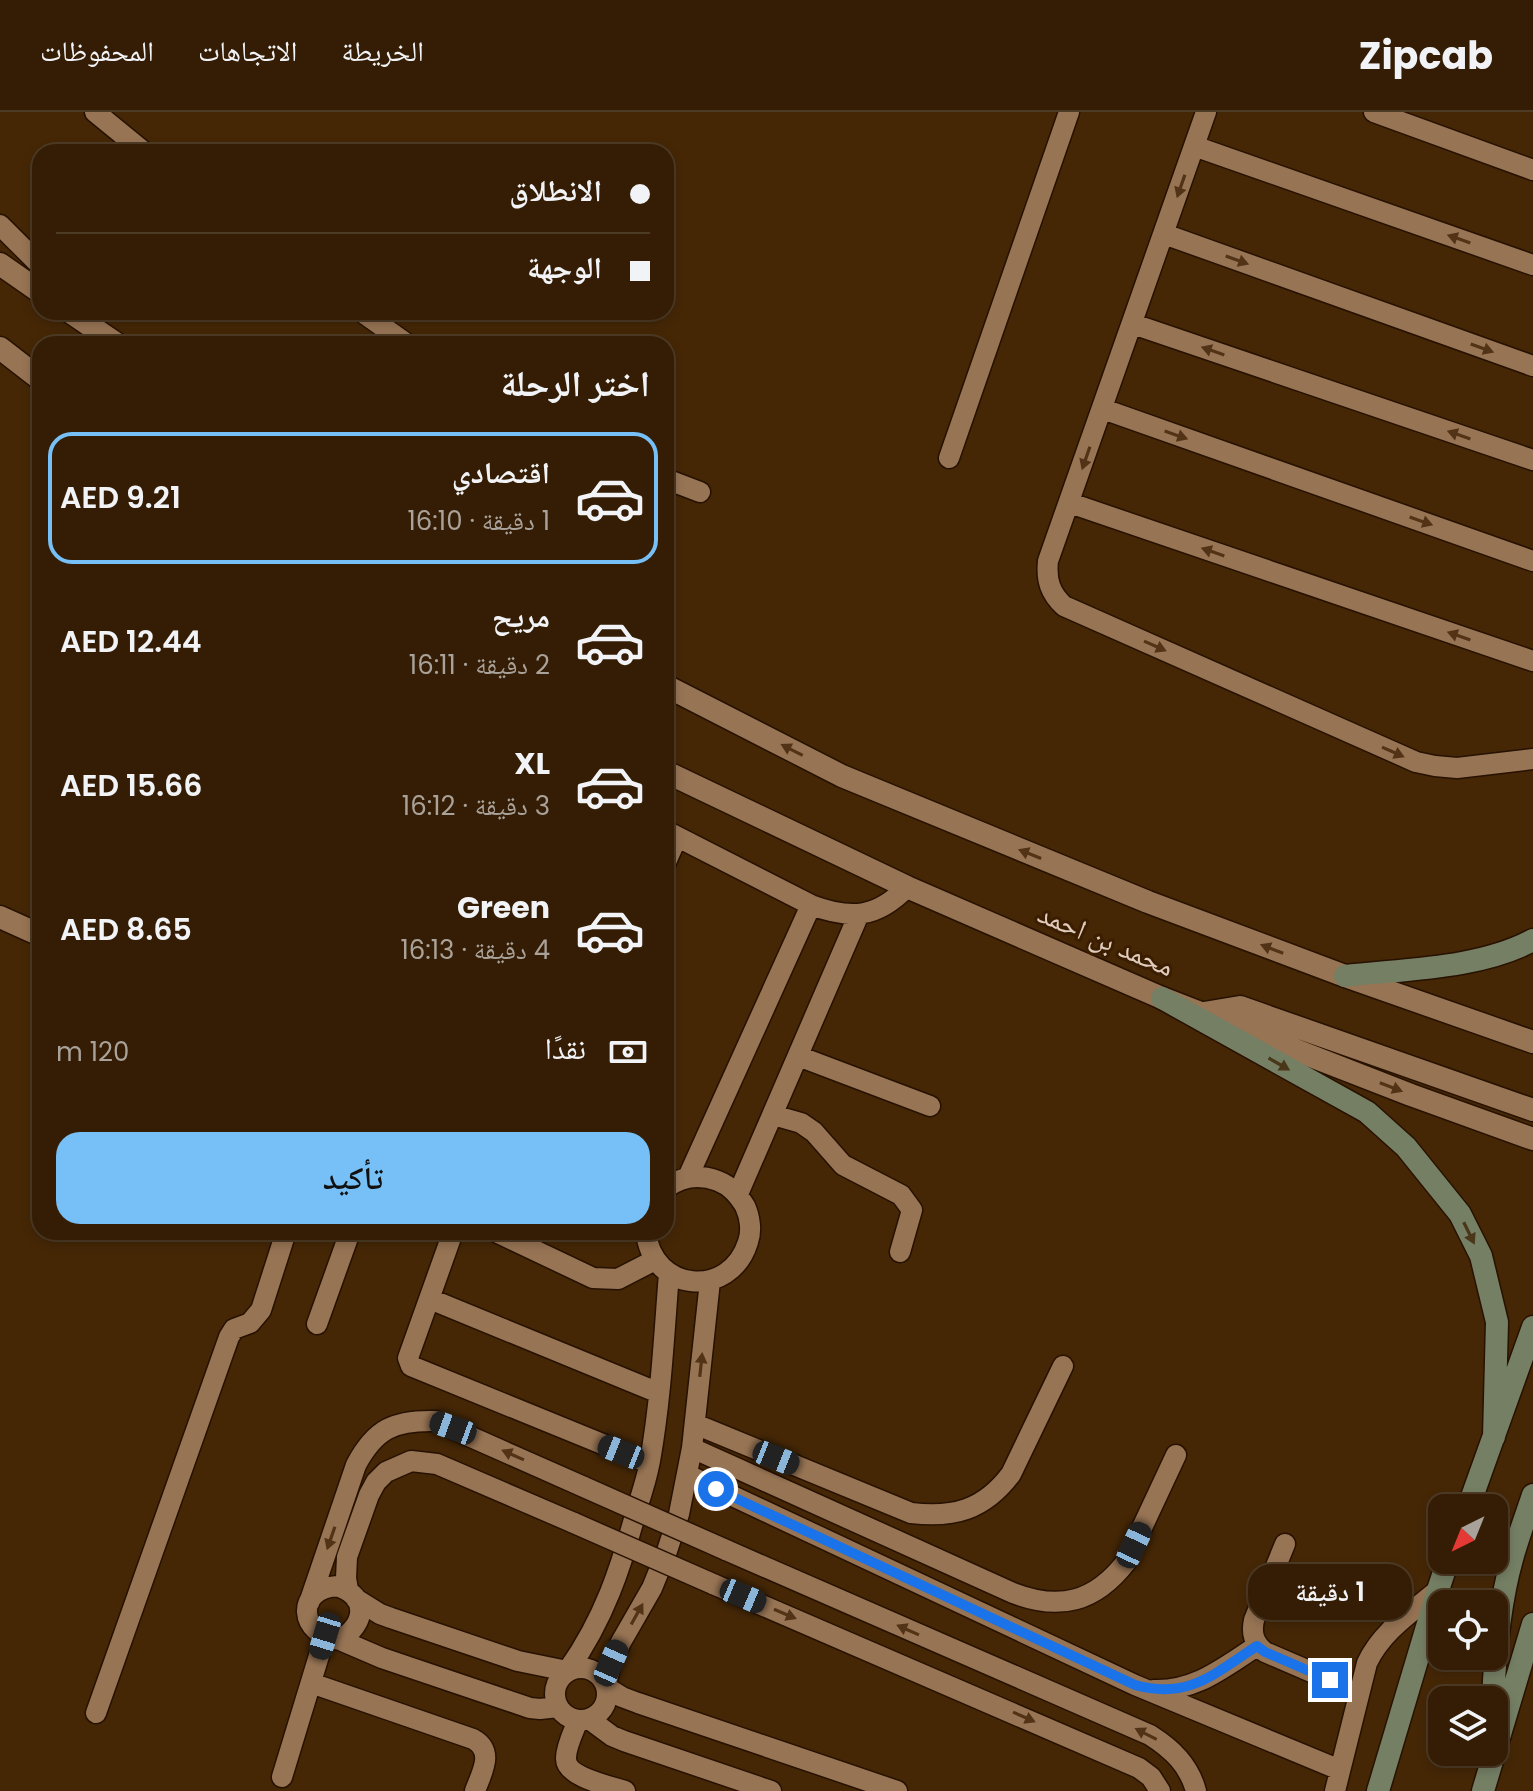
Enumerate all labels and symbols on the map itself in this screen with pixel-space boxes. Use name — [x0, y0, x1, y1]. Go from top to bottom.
one-way arrow — [1174, 174, 1186, 198]
one-way arrow — [1447, 232, 1471, 245]
one-way arrow — [1226, 255, 1250, 267]
one-way arrow — [1471, 342, 1495, 354]
one-way arrow — [1201, 345, 1225, 357]
one-way arrow — [1165, 429, 1189, 441]
one-way arrow — [1447, 429, 1471, 441]
one-way arrow — [1079, 446, 1091, 470]
one-way arrow — [1410, 516, 1434, 528]
one-way arrow — [1201, 545, 1225, 557]
one-way arrow — [1447, 629, 1471, 641]
one-way arrow — [1143, 639, 1167, 653]
one-way arrow — [780, 744, 803, 757]
one-way arrow — [1381, 745, 1405, 758]
one-way arrow — [1018, 847, 1042, 860]
street label: محمد بن احمد — [1032, 894, 1180, 986]
one-way arrow — [1260, 942, 1284, 955]
one-way arrow — [1267, 1057, 1290, 1071]
one-way arrow — [1379, 1081, 1403, 1094]
one-way arrow — [1462, 1221, 1476, 1244]
one-way arrow — [695, 1352, 708, 1377]
car — [426, 1409, 480, 1447]
car — [594, 1432, 648, 1472]
car — [749, 1438, 803, 1478]
one-way arrow — [501, 1448, 525, 1462]
route start — [698, 1471, 734, 1507]
north arrow — [1428, 1494, 1508, 1574]
car — [1113, 1518, 1155, 1572]
one-way arrow — [324, 1526, 336, 1550]
callout: 1 دقيقة — [1248, 1564, 1412, 1620]
car — [716, 1576, 770, 1616]
one-way arrow — [630, 1603, 644, 1626]
one-way arrow — [773, 1608, 797, 1621]
car — [307, 1610, 343, 1662]
one-way arrow — [897, 1623, 920, 1637]
car — [590, 1636, 632, 1690]
route end — [1312, 1662, 1348, 1698]
one-way arrow — [1012, 1711, 1036, 1724]
one-way arrow — [1135, 1728, 1158, 1741]

